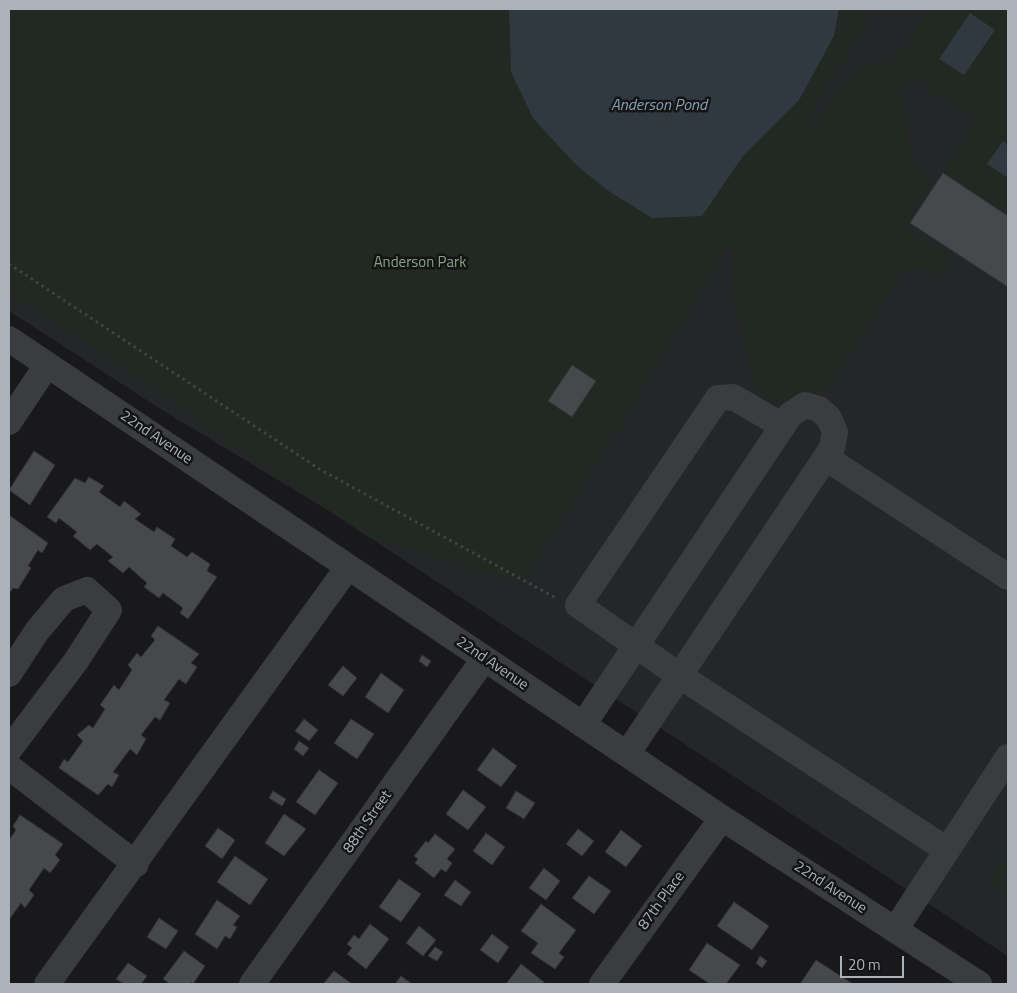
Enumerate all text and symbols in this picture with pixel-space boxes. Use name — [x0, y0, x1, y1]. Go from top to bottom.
water label: Anderson Pond — [611, 96, 707, 116]
park label: Anderson Park — [374, 254, 466, 272]
street label: 22nd Avenue — [117, 407, 195, 469]
street label: 22nd Avenue — [453, 633, 531, 695]
street label: 88th Street — [340, 787, 396, 857]
street label: 22nd Avenue — [790, 858, 870, 918]
street label: 87th Place — [635, 868, 689, 934]
scale bar — [842, 946, 906, 978]
text: 20 m — [848, 953, 881, 976]

